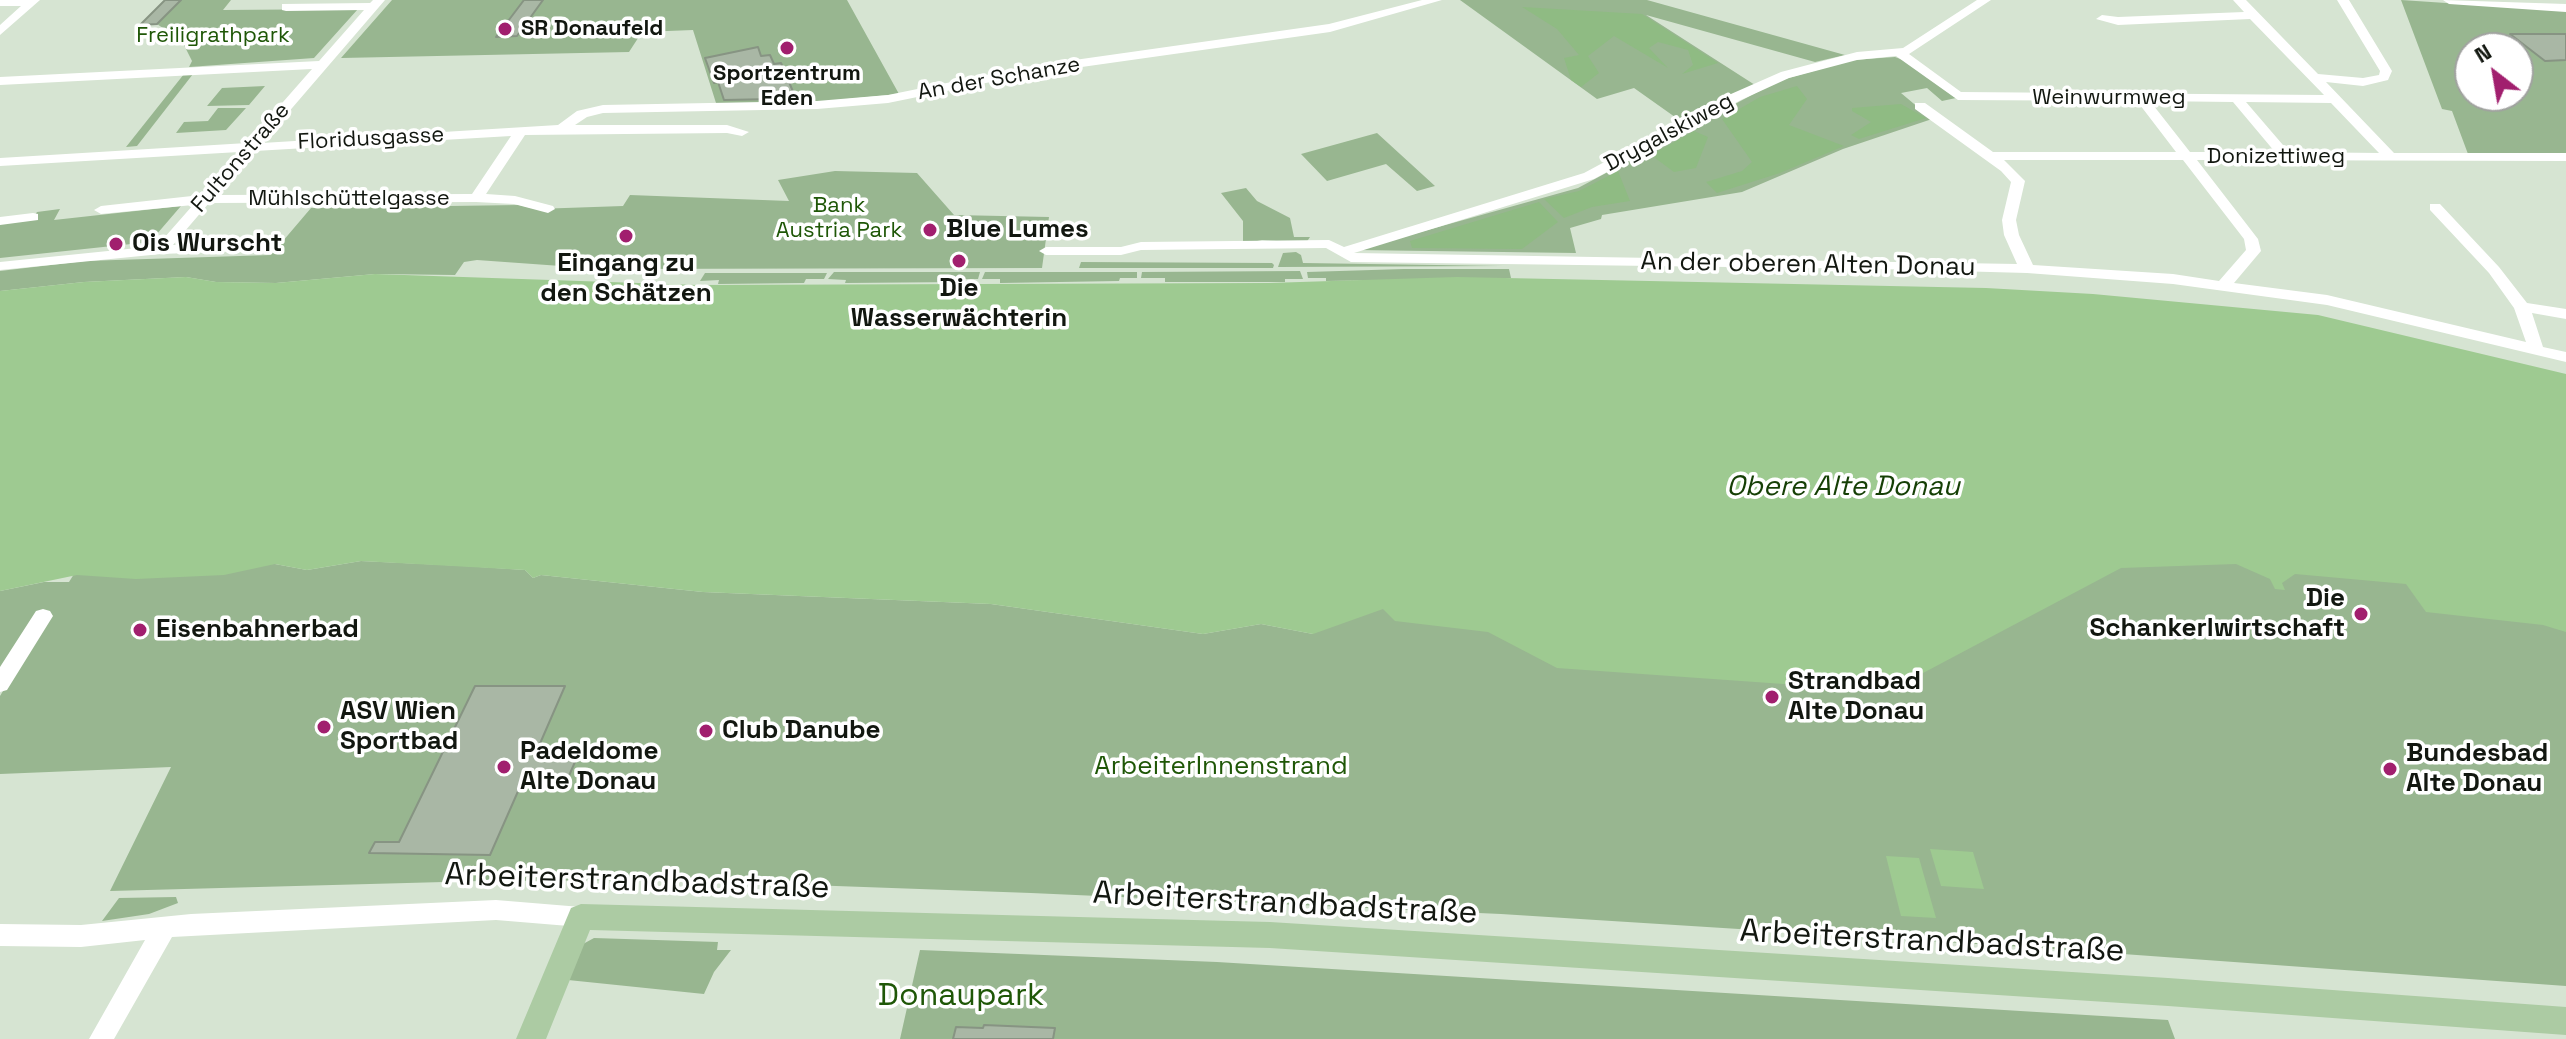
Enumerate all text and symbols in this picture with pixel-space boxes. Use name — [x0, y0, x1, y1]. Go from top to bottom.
place label: SR Donaufeld — [521, 16, 663, 42]
marker: SR Donaufeld — [496, 20, 514, 38]
park label: Freiligrathpark — [136, 23, 290, 49]
north arrow — [2454, 32, 2534, 112]
text: N — [2469, 37, 2496, 69]
marker: Sportzentrum Eden — [778, 39, 796, 57]
street label: An der Schanze — [916, 52, 1082, 106]
place label: Sportzentrum Eden — [713, 61, 861, 112]
street label: Weinwurmweg — [2032, 85, 2186, 111]
street label: Drygalskiweg — [1600, 88, 1738, 178]
street label: Fultonstraße — [186, 98, 296, 218]
street label: Floridusgasse — [297, 122, 445, 156]
street label: Donizettiweg — [2207, 144, 2345, 170]
street label: Mühlschüttelgasse — [248, 186, 450, 212]
park label: Bank Austria Park — [776, 193, 902, 244]
place label: Blue Lumes — [946, 214, 1089, 246]
marker: Blue Lumes — [921, 221, 939, 239]
marker: Eingang zu den Schätzen — [617, 227, 635, 245]
place label: Ois Wurscht — [132, 228, 282, 260]
marker: Ois Wurscht — [107, 235, 125, 253]
street label: An der oberen Alten Donau — [1640, 246, 1976, 284]
place label: Eingang zu den Schätzen — [540, 248, 712, 310]
marker: Die Wasserwächterin — [950, 252, 968, 270]
place label: Die Wasserwächterin — [851, 273, 1067, 334]
water label: Obere Alte Donau — [1726, 470, 1960, 504]
place label: Die Schankerlwirtschaft — [2089, 583, 2345, 644]
marker: Die Schankerlwirtschaft — [2352, 605, 2370, 623]
place label: Eisenbahnerbad — [156, 614, 359, 646]
marker: Eisenbahnerbad — [131, 621, 149, 639]
place label: Strandbad Alte Donau — [1788, 666, 1924, 728]
marker: Strandbad Alte Donau — [1763, 688, 1781, 706]
place label: ASV Wien Sportbad — [340, 696, 458, 758]
place label: Club Danube — [722, 715, 881, 747]
marker: ASV Wien Sportbad — [315, 718, 333, 736]
marker: Club Danube — [697, 722, 715, 740]
place label: Padeldome Alte Donau — [520, 736, 658, 798]
place label: Bundesbad Alte Donau — [2406, 738, 2548, 800]
park label: ArbeiterInnenstrand — [1094, 751, 1348, 783]
marker: Padeldome Alte Donau — [495, 758, 513, 776]
marker: Bundesbad Alte Donau — [2381, 760, 2399, 778]
street label: Arbeiterstrandbadstraße — [444, 856, 830, 908]
street label: Arbeiterstrandbadstraße — [1092, 875, 1478, 933]
street label: Arbeiterstrandbadstraße — [1739, 913, 2125, 971]
park label: Donaupark — [878, 977, 1044, 1015]

